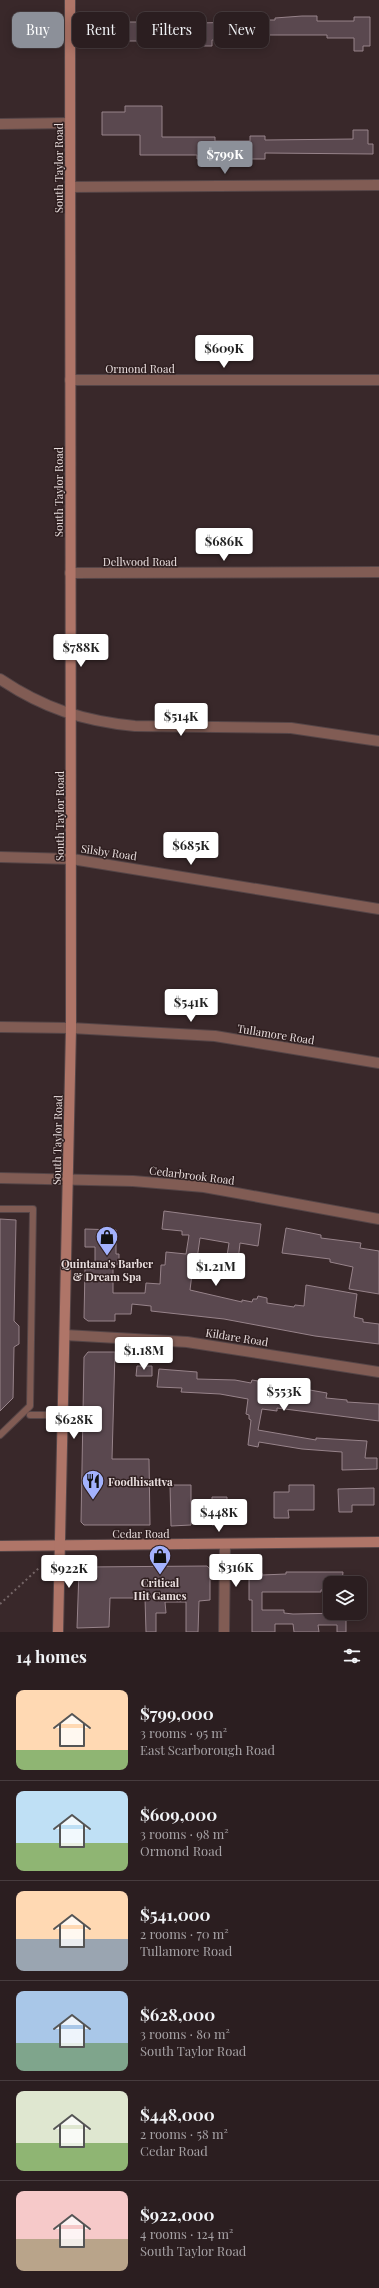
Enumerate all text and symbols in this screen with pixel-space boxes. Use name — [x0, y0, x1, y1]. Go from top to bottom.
chip: Buy — [12, 12, 64, 48]
chip: Rent — [72, 12, 129, 48]
chip: Filters — [137, 12, 206, 48]
chip: New — [214, 12, 269, 48]
street label: South Taylor Road — [51, 122, 66, 213]
pin: $799K — [197, 141, 253, 175]
text: $799K — [206, 145, 244, 162]
pin: $609K — [196, 335, 252, 369]
text: $609K — [204, 339, 244, 356]
street label: Ormond Road — [105, 361, 175, 376]
street label: South Taylor Road — [51, 446, 66, 537]
pin: $686K — [196, 528, 252, 562]
text: $686K — [205, 532, 243, 549]
street label: Dellwood Road — [103, 554, 178, 569]
pin: $788K — [53, 634, 109, 668]
text: $788K — [62, 638, 100, 655]
pin: $514K — [153, 703, 209, 737]
text: $514K — [164, 707, 198, 724]
street label: South Taylor Road — [52, 770, 67, 861]
pin: $685K — [163, 832, 219, 866]
text: $685K — [172, 836, 210, 853]
street label: Silsby Road — [80, 841, 139, 863]
pin: $541K — [163, 989, 219, 1023]
text: $541K — [174, 993, 208, 1010]
street label: Tullamore Road — [236, 1020, 316, 1048]
street label: South Taylor Road — [49, 1094, 65, 1185]
street label: Cedarbrook Road — [148, 1162, 236, 1188]
shop icon: Quintana's Barber & Dream Spa — [94, 1224, 120, 1257]
pin: $1.21M — [183, 1253, 249, 1287]
place label: Quintana's Barber & Dream Spa — [61, 1256, 154, 1284]
text: $1.21M — [196, 1257, 236, 1274]
street label: Kildare Road — [205, 1325, 270, 1349]
pin: $1.18M — [111, 1337, 177, 1371]
text: $1.18M — [124, 1341, 164, 1358]
pin: $553K — [256, 1378, 312, 1412]
text: $553K — [266, 1382, 302, 1399]
pin: $628K — [46, 1406, 102, 1440]
text: $628K — [55, 1410, 93, 1427]
restaurant icon: Foodhisattva — [80, 1468, 106, 1501]
place label: Foodhisattva — [108, 1474, 173, 1489]
pin: $448K — [191, 1499, 247, 1533]
text: $448K — [200, 1503, 238, 1520]
street label: Cedar Road — [112, 1526, 170, 1541]
shop icon: Critical Hit Games — [147, 1543, 173, 1576]
pin: $316K — [208, 1554, 264, 1588]
pin: $922K — [41, 1555, 97, 1589]
text: $316K — [218, 1558, 254, 1575]
text: $922K — [50, 1559, 88, 1576]
place label: Critical Hit Games — [134, 1575, 186, 1603]
map controls — [323, 1576, 367, 1620]
button: layers — [323, 1576, 367, 1620]
text: 14 homes — [16, 1645, 87, 1667]
icon: filters — [341, 1645, 363, 1667]
text: $799,000 — [140, 1702, 214, 1724]
icon: home — [48, 1706, 96, 1754]
text: 3 rooms · 95 m² — [140, 1724, 227, 1741]
text: East Scarborough Road — [140, 1741, 275, 1758]
text: $609,000 — [140, 1803, 217, 1825]
icon: home — [48, 1807, 96, 1855]
text: 3 rooms · 98 m² — [140, 1825, 229, 1842]
text: Ormond Road — [140, 1842, 222, 1859]
text: $541,000 — [140, 1903, 211, 1925]
icon: home — [48, 1907, 96, 1955]
text: 2 rooms · 70 m² — [140, 1925, 229, 1942]
text: Tullamore Road — [140, 1942, 232, 1959]
text: $628,000 — [140, 2003, 215, 2025]
icon: home — [48, 2007, 96, 2055]
text: 3 rooms · 80 m² — [140, 2025, 230, 2042]
text: South Taylor Road — [140, 2042, 246, 2059]
text: $448,000 — [140, 2103, 215, 2125]
icon: home — [48, 2107, 96, 2155]
text: 2 rooms · 58 m² — [140, 2125, 228, 2142]
text: Cedar Road — [140, 2142, 208, 2159]
text: $922,000 — [140, 2203, 214, 2225]
icon: home — [48, 2207, 96, 2255]
text: 4 rooms · 124 m² — [140, 2225, 233, 2242]
text: South Taylor Road — [140, 2242, 246, 2259]

